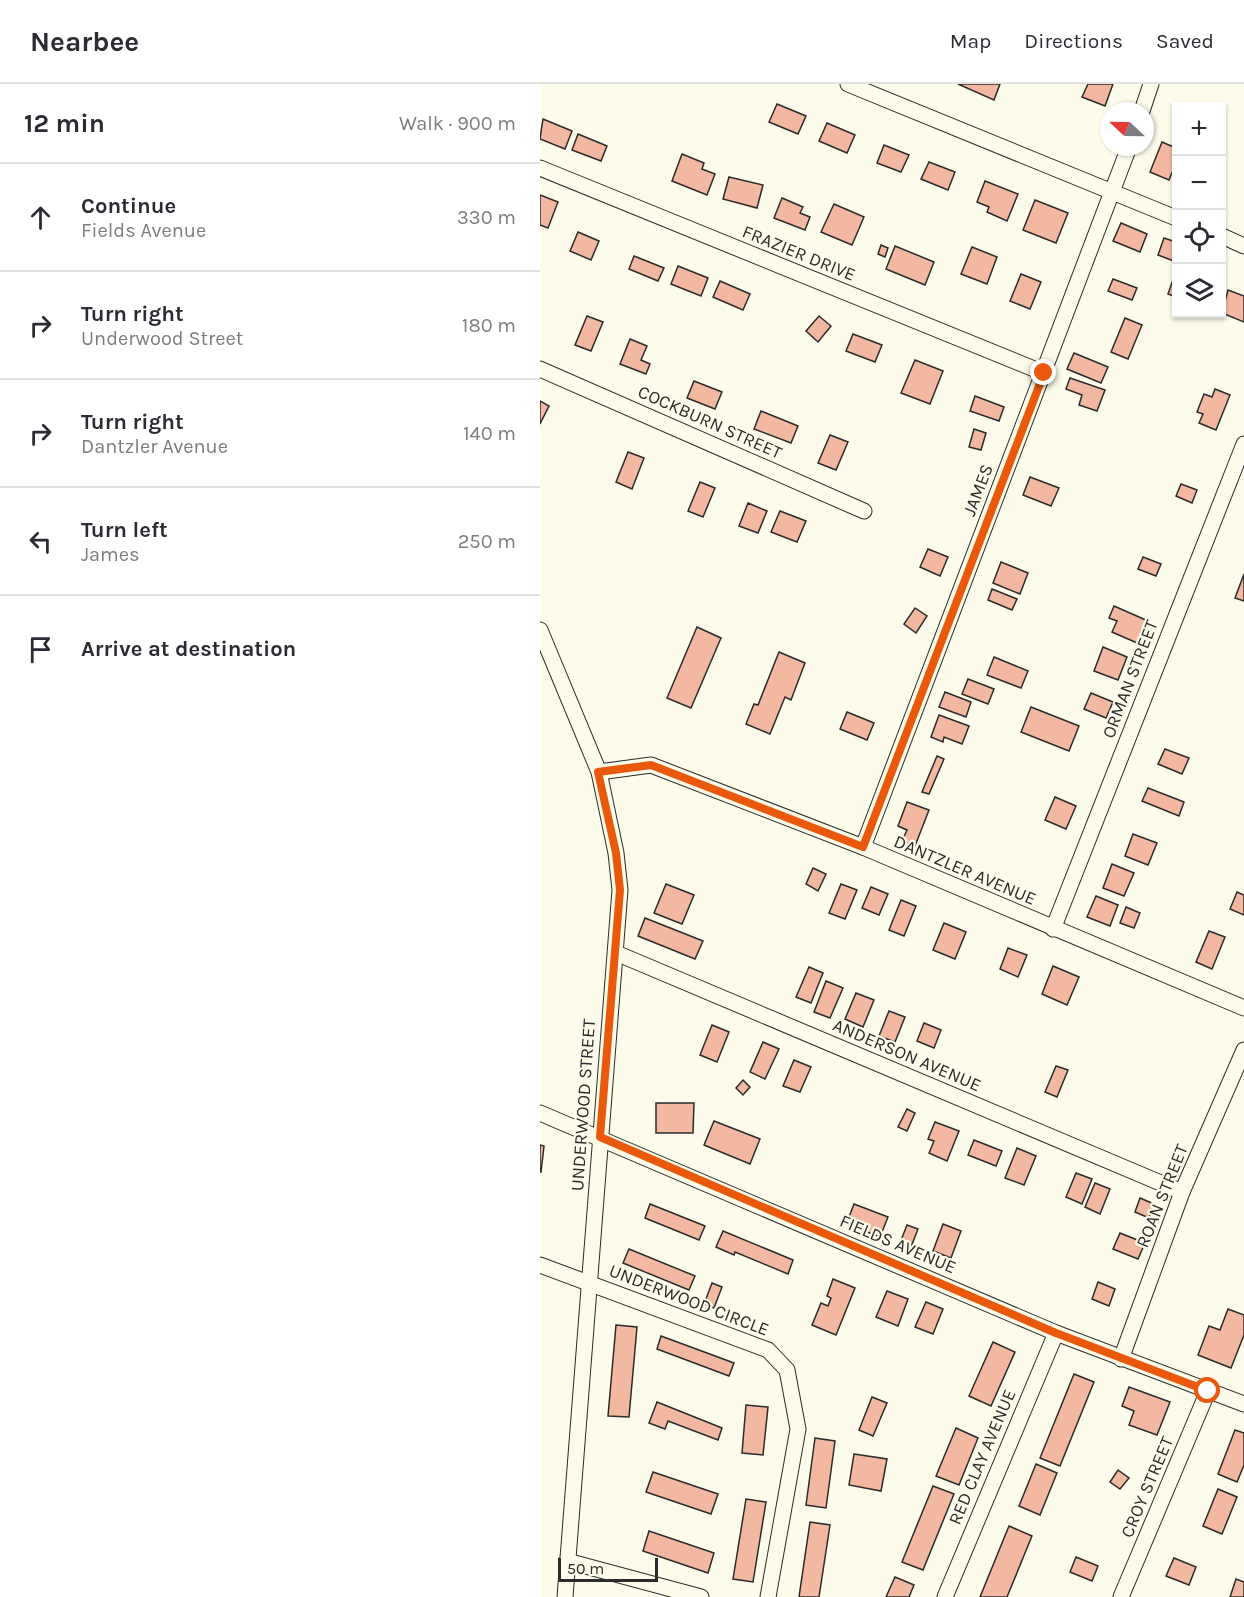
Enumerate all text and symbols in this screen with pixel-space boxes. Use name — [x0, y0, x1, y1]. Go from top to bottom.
text: Nearbee — [30, 25, 139, 58]
text: Map — [950, 29, 991, 53]
text: Directions — [1024, 29, 1123, 53]
text: Saved — [1156, 29, 1214, 53]
north arrow — [1100, 102, 1154, 156]
map controls — [1172, 102, 1226, 318]
button: + — [1172, 102, 1226, 156]
text: 12 min — [24, 108, 105, 139]
text: Walk · 900 m — [399, 112, 516, 135]
button: − — [1172, 156, 1226, 210]
text: Continue — [81, 193, 176, 219]
icon: ahead — [24, 201, 57, 234]
text: 330 m — [457, 206, 516, 229]
button: locate — [1172, 210, 1226, 264]
text: Fields Avenue — [81, 219, 206, 242]
street label: FRAZIER DRIVE — [739, 220, 859, 286]
button: layers — [1172, 264, 1226, 318]
text: Turn right — [81, 301, 184, 327]
icon: right — [24, 309, 57, 342]
text: 180 m — [462, 314, 516, 337]
text: Underwood Street — [81, 327, 243, 350]
route end — [1030, 359, 1056, 385]
street label: COCKBURN STREET — [635, 380, 785, 464]
text: Turn right — [81, 409, 184, 435]
icon: right — [24, 417, 57, 450]
text: 140 m — [463, 422, 516, 445]
text: Dantzler Avenue — [81, 435, 228, 458]
street label: JAMES — [958, 461, 998, 519]
text: Turn left — [81, 517, 168, 543]
icon: left — [24, 525, 57, 558]
text: 250 m — [458, 530, 516, 553]
text: James — [81, 543, 140, 566]
street label: ORMAN STREET — [1097, 617, 1163, 741]
icon: arrive — [24, 633, 57, 666]
text: Arrive at destination — [81, 636, 296, 662]
street label: DANTZLER AVENUE — [891, 830, 1039, 910]
street label: ANDERSON AVENUE — [830, 1014, 984, 1096]
street label: UNDERWOOD STREET — [566, 1018, 600, 1192]
street label: ROAN STREET — [1131, 1141, 1193, 1251]
street label: FIELDS AVENUE — [836, 1210, 960, 1278]
street label: UNDERWOOD CIRCLE — [606, 1259, 772, 1341]
route start — [1194, 1377, 1220, 1403]
street label: RED CLAY AVENUE — [944, 1386, 1020, 1528]
street label: CROY STREET — [1116, 1433, 1178, 1541]
scale bar — [558, 1555, 658, 1582]
text: 50 m — [567, 1559, 604, 1578]

